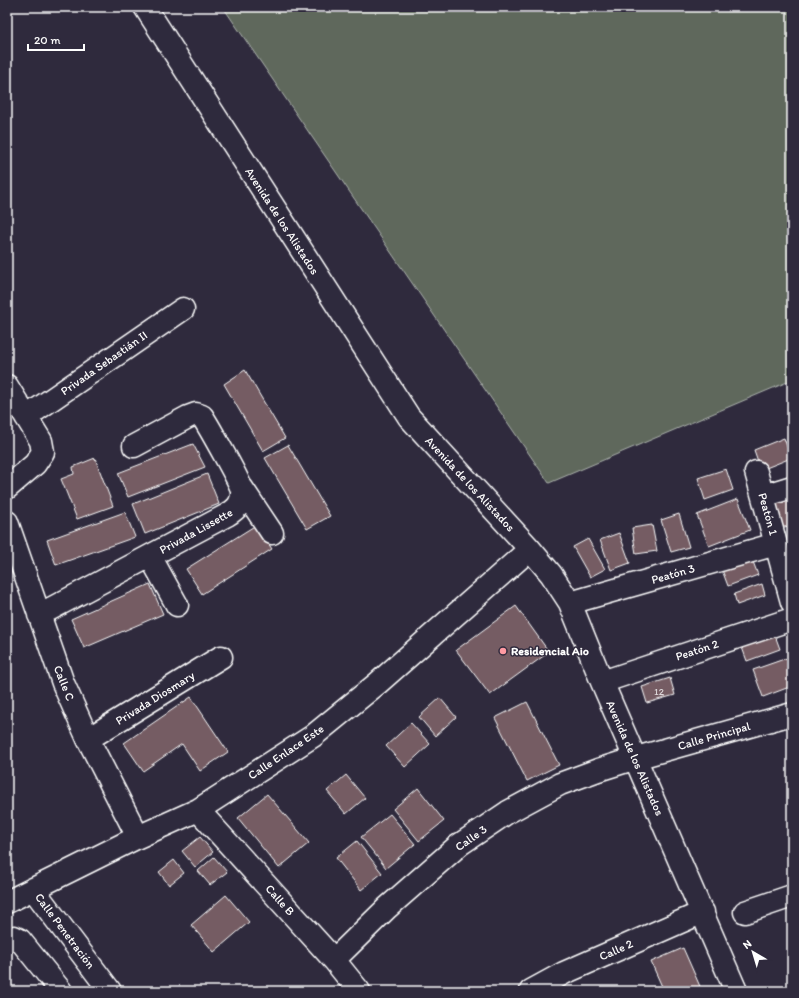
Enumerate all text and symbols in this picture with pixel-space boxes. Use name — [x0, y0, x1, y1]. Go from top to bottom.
scale bar — [28, 26, 84, 52]
text: 20 m — [34, 33, 61, 47]
street label: Avenida de los Alistados — [242, 165, 322, 277]
street label: Privada Sebastián II — [58, 328, 150, 398]
street label: Avenida de los Alistados — [422, 434, 518, 534]
street label: Peatón 1 — [755, 491, 781, 537]
street label: Privada Lissette — [157, 505, 235, 557]
street label: Peatón 3 — [650, 561, 697, 587]
street label: Peatón 2 — [674, 636, 721, 663]
place label: Residencial Aio — [511, 644, 589, 658]
marker: Residencial Aio — [498, 646, 508, 656]
street label: Calle C — [51, 663, 78, 703]
street label: Privada Diosmary — [113, 668, 197, 728]
house number: 12 — [654, 685, 665, 698]
street label: Avenida de los Alistados — [603, 698, 667, 818]
street label: Calle Principal — [676, 719, 752, 753]
street label: Calle Enlace Este — [245, 721, 327, 783]
street label: Calle 3 — [452, 822, 490, 854]
street label: Calle B — [263, 882, 298, 919]
street label: Calle Penetración — [32, 890, 98, 972]
north arrow — [733, 932, 773, 972]
street label: Calle 2 — [597, 936, 636, 964]
text: N — [740, 937, 754, 952]

